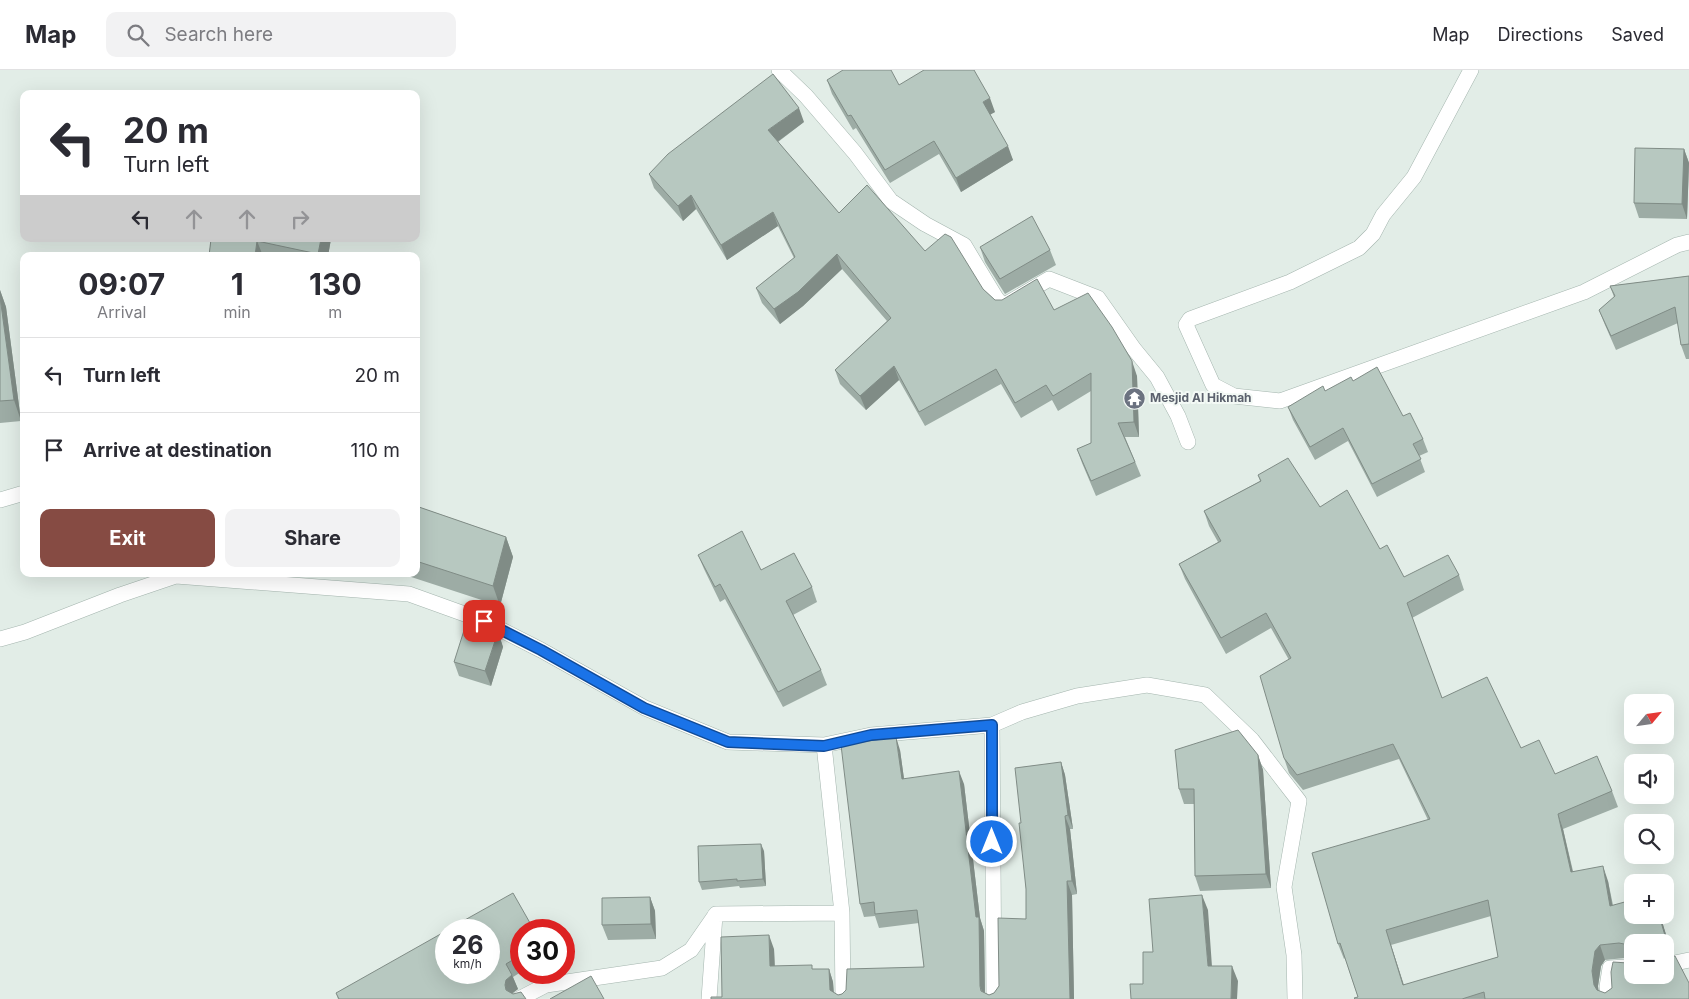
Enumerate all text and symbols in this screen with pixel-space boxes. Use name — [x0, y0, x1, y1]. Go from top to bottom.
search box — [106, 12, 456, 57]
text: Map — [25, 20, 76, 49]
icon: search — [124, 21, 152, 49]
text: Search here — [164, 23, 273, 46]
text: Map — [1432, 24, 1470, 45]
text: Directions — [1498, 24, 1583, 45]
text: Saved — [1611, 24, 1664, 45]
text: 20 m — [123, 109, 209, 151]
icon: left — [40, 110, 105, 175]
text: Turn left — [123, 151, 209, 177]
icon: left — [127, 205, 155, 233]
icon: ahead — [180, 205, 208, 233]
icon: ahead — [233, 205, 261, 233]
icon: right — [286, 205, 314, 233]
text: 09:07 — [78, 266, 165, 302]
text: 1 — [231, 266, 244, 302]
text: 130 — [309, 266, 362, 302]
text: Arrival — [97, 302, 146, 322]
text: min — [223, 302, 251, 322]
text: m — [328, 302, 342, 322]
icon: left — [40, 361, 68, 389]
text: Turn left — [83, 364, 161, 387]
text: 20 m — [354, 364, 400, 387]
temple icon: Mesjid Al Hikmah — [1122, 386, 1146, 410]
place label: Mesjid Al Hikmah — [1150, 390, 1252, 405]
icon: arrive — [40, 436, 68, 464]
text: Arrive at destination — [83, 439, 272, 462]
text: 110 m — [351, 439, 400, 462]
button: Exit — [40, 509, 215, 567]
button: Share — [225, 509, 400, 567]
pin — [463, 600, 505, 642]
icon: arrive — [470, 607, 498, 635]
north arrow — [1624, 694, 1674, 744]
map controls — [1624, 694, 1674, 984]
button: sound — [1624, 754, 1674, 804]
button: search — [1624, 814, 1674, 864]
position arrow — [965, 815, 1017, 867]
button: + — [1624, 874, 1674, 924]
speed limit sign: 30 — [510, 919, 575, 984]
text: 26 — [452, 930, 483, 960]
button: − — [1624, 934, 1674, 984]
text: km/h — [453, 956, 482, 971]

